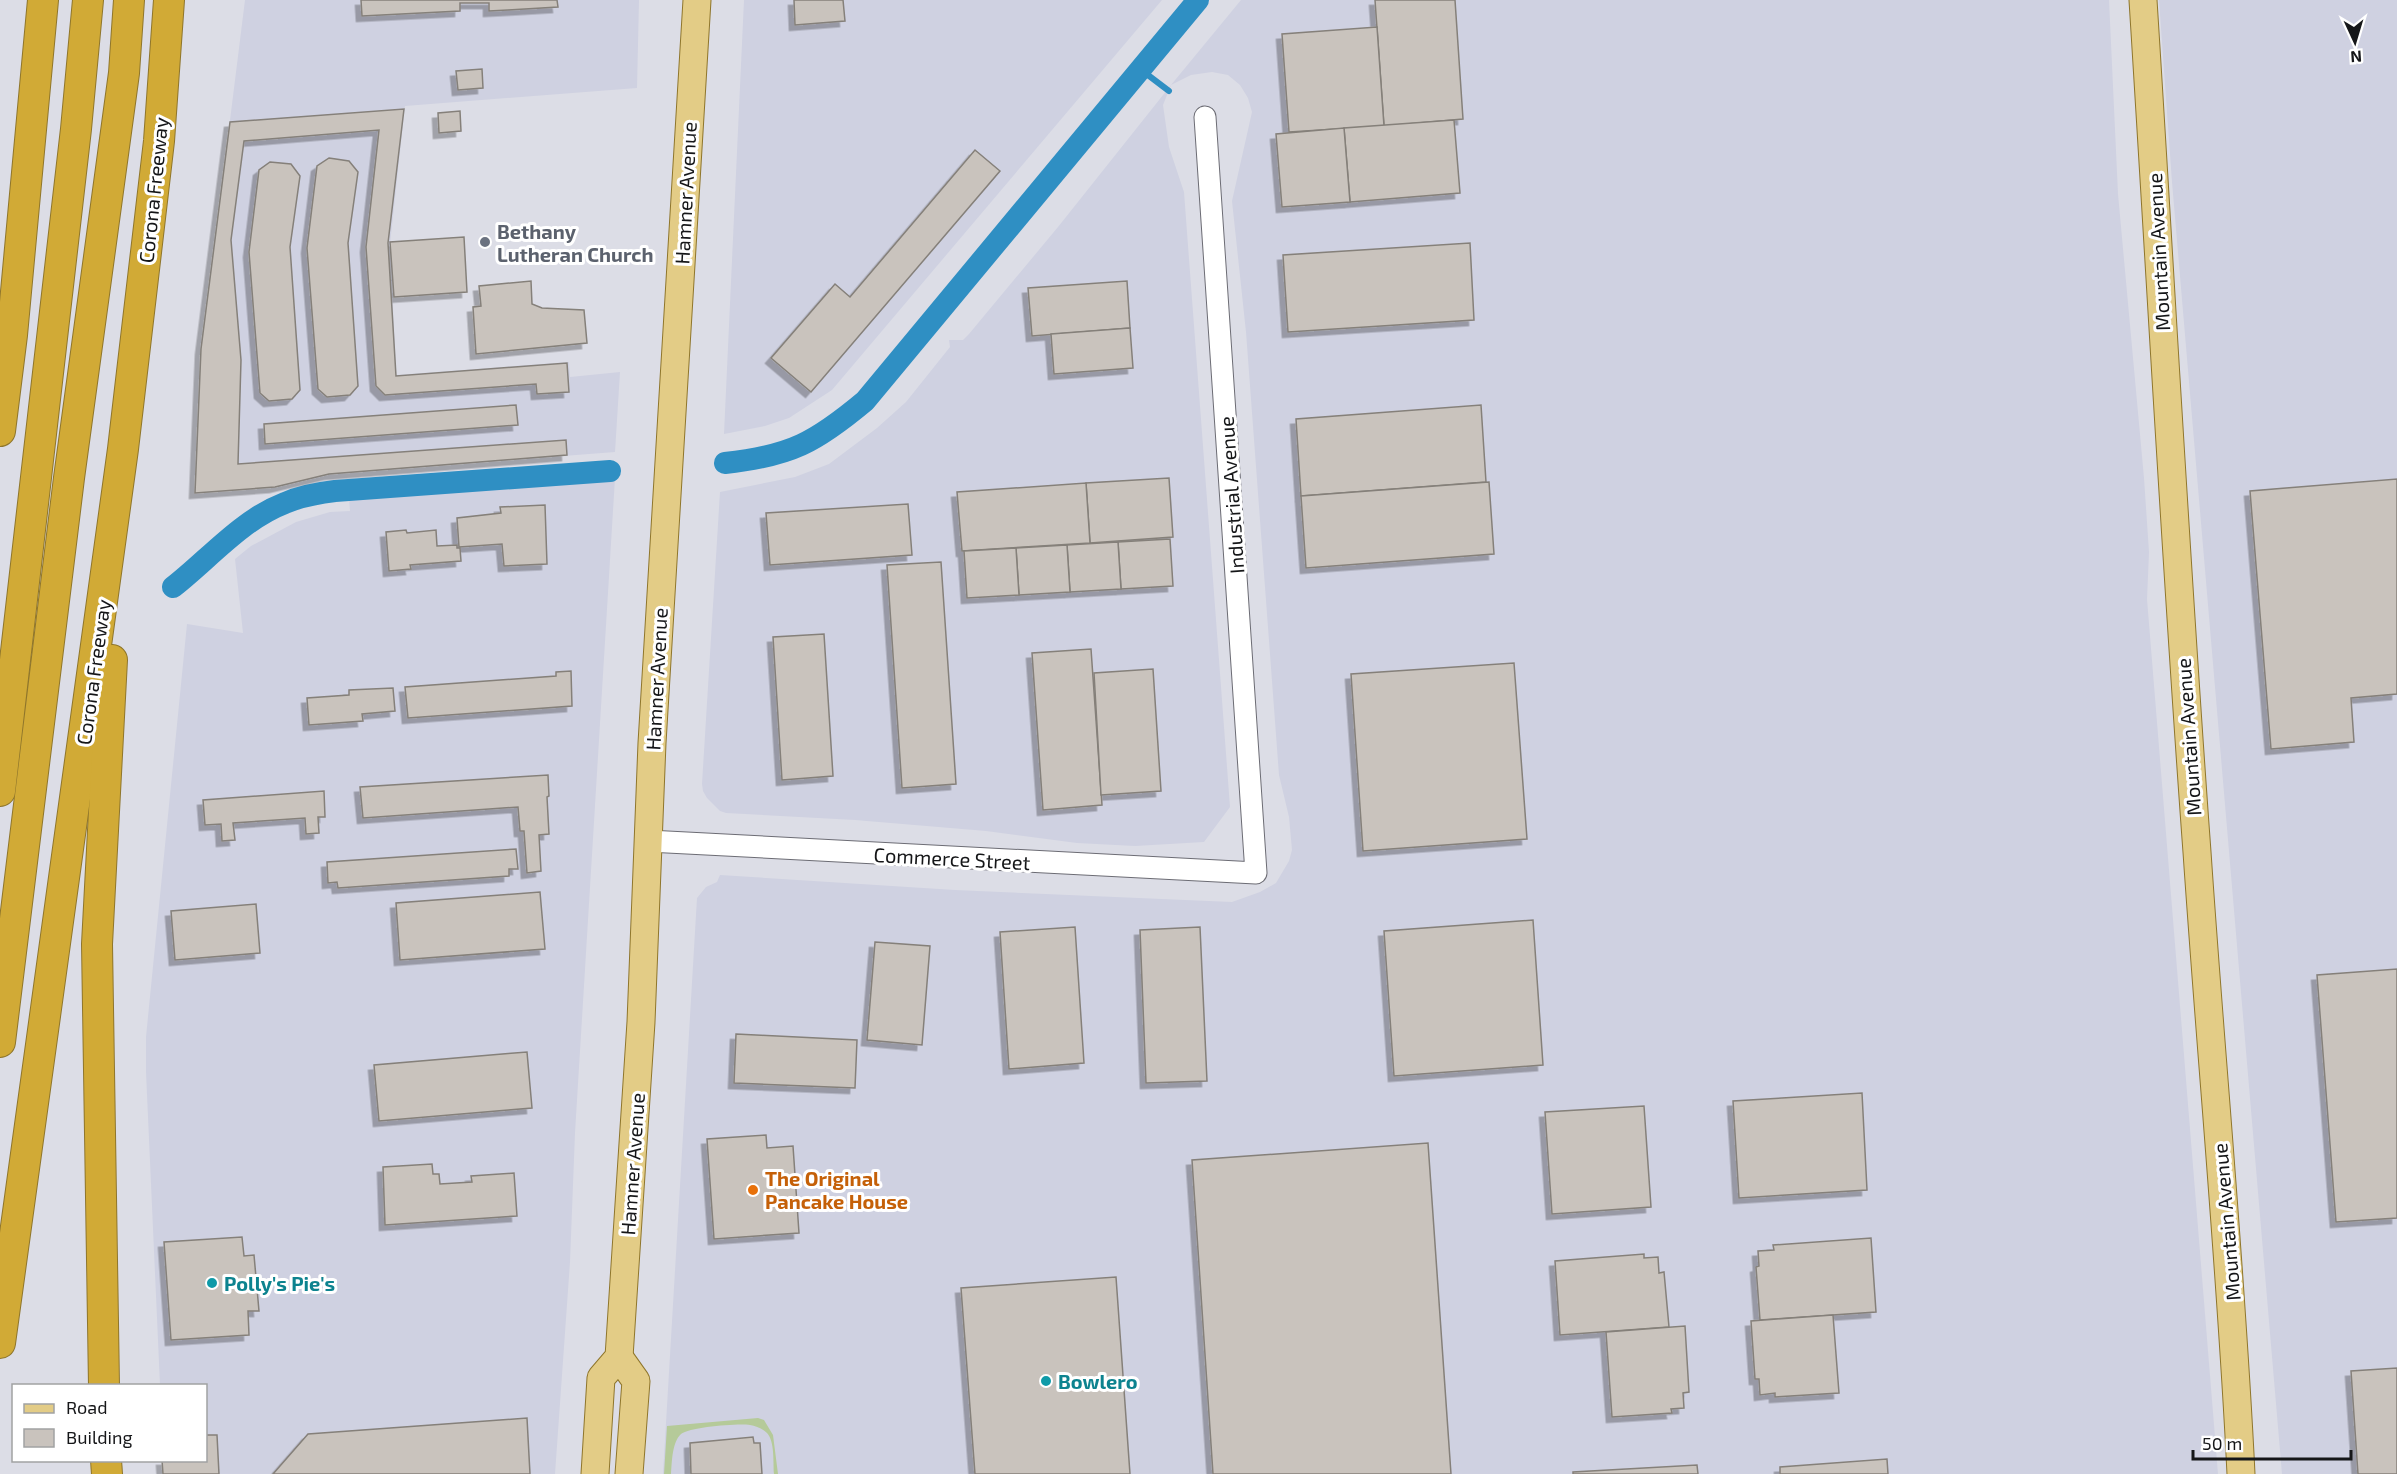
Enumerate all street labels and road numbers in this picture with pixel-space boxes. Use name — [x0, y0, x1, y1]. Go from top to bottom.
street label: Corona Freeway — [133, 115, 173, 264]
street label: Hamner Avenue — [669, 121, 701, 265]
street label: Mountain Avenue — [2142, 172, 2174, 332]
street label: Industrial Avenue — [1214, 415, 1248, 575]
street label: Corona Freeway — [71, 597, 115, 746]
street label: Hamner Avenue — [640, 607, 672, 751]
street label: Mountain Avenue — [2171, 657, 2205, 817]
street label: Commerce Street — [873, 842, 1031, 874]
street label: Hamner Avenue — [615, 1092, 649, 1236]
street label: Mountain Avenue — [2207, 1142, 2245, 1302]

